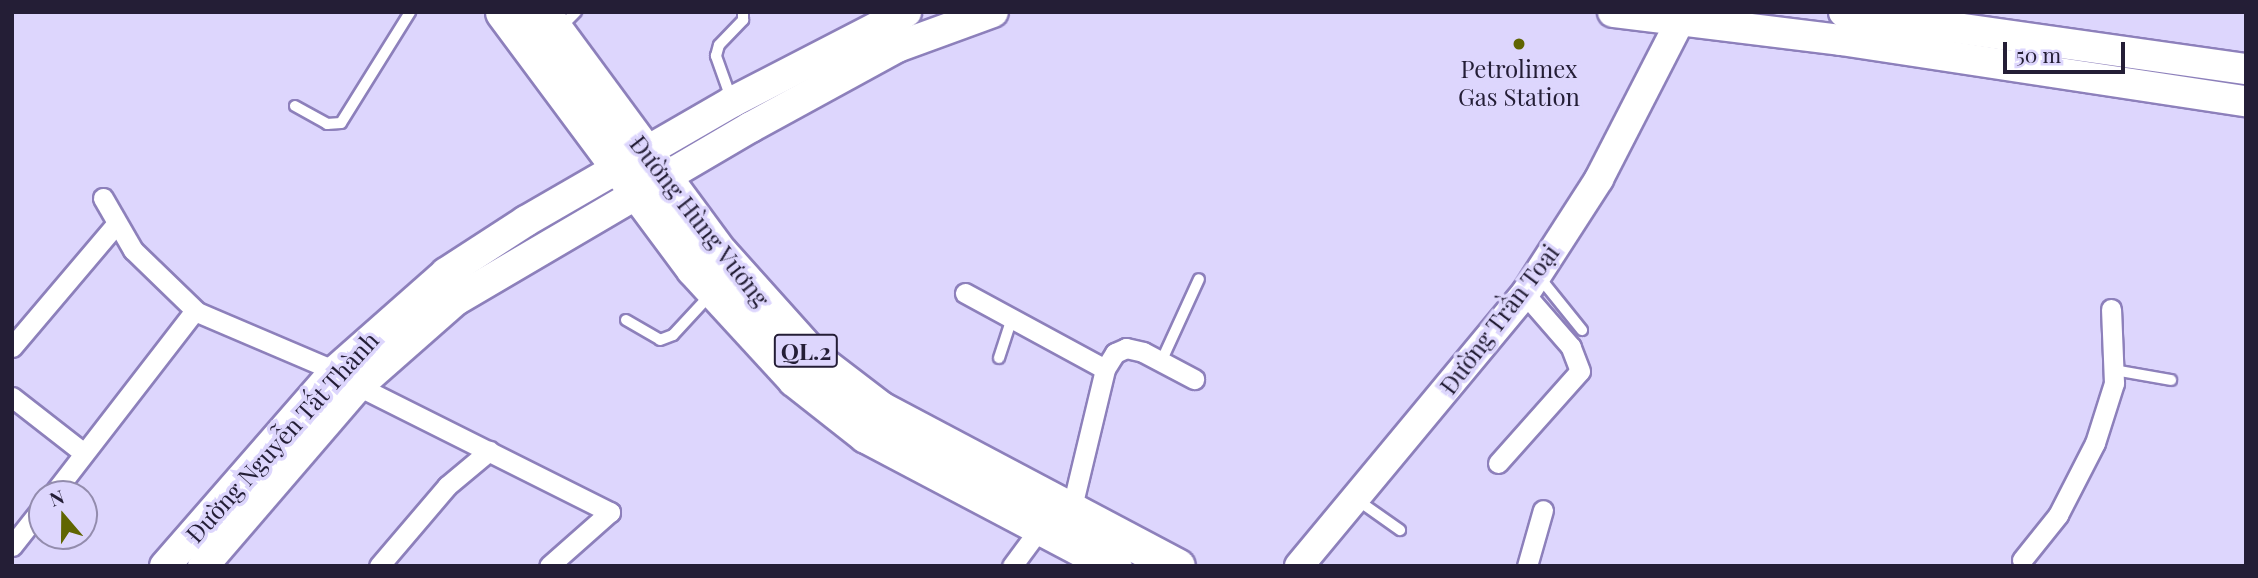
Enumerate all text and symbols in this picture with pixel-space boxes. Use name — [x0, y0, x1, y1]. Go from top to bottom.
scale bar — [2006, 28, 2128, 72]
marker: Petrolimex Gas Station — [1511, 36, 1527, 52]
text: 50 m — [2016, 40, 2061, 68]
place label: Petrolimex Gas Station — [1458, 55, 1580, 111]
street label: Đường Hùng Vương — [624, 129, 776, 313]
street label: Đường Trần Toại — [1433, 238, 1565, 400]
street label: Đường Nguyễn Tất Thành — [179, 325, 385, 549]
road number: QL.2 — [773, 332, 839, 370]
north arrow — [28, 480, 98, 550]
text: N — [46, 483, 67, 512]

